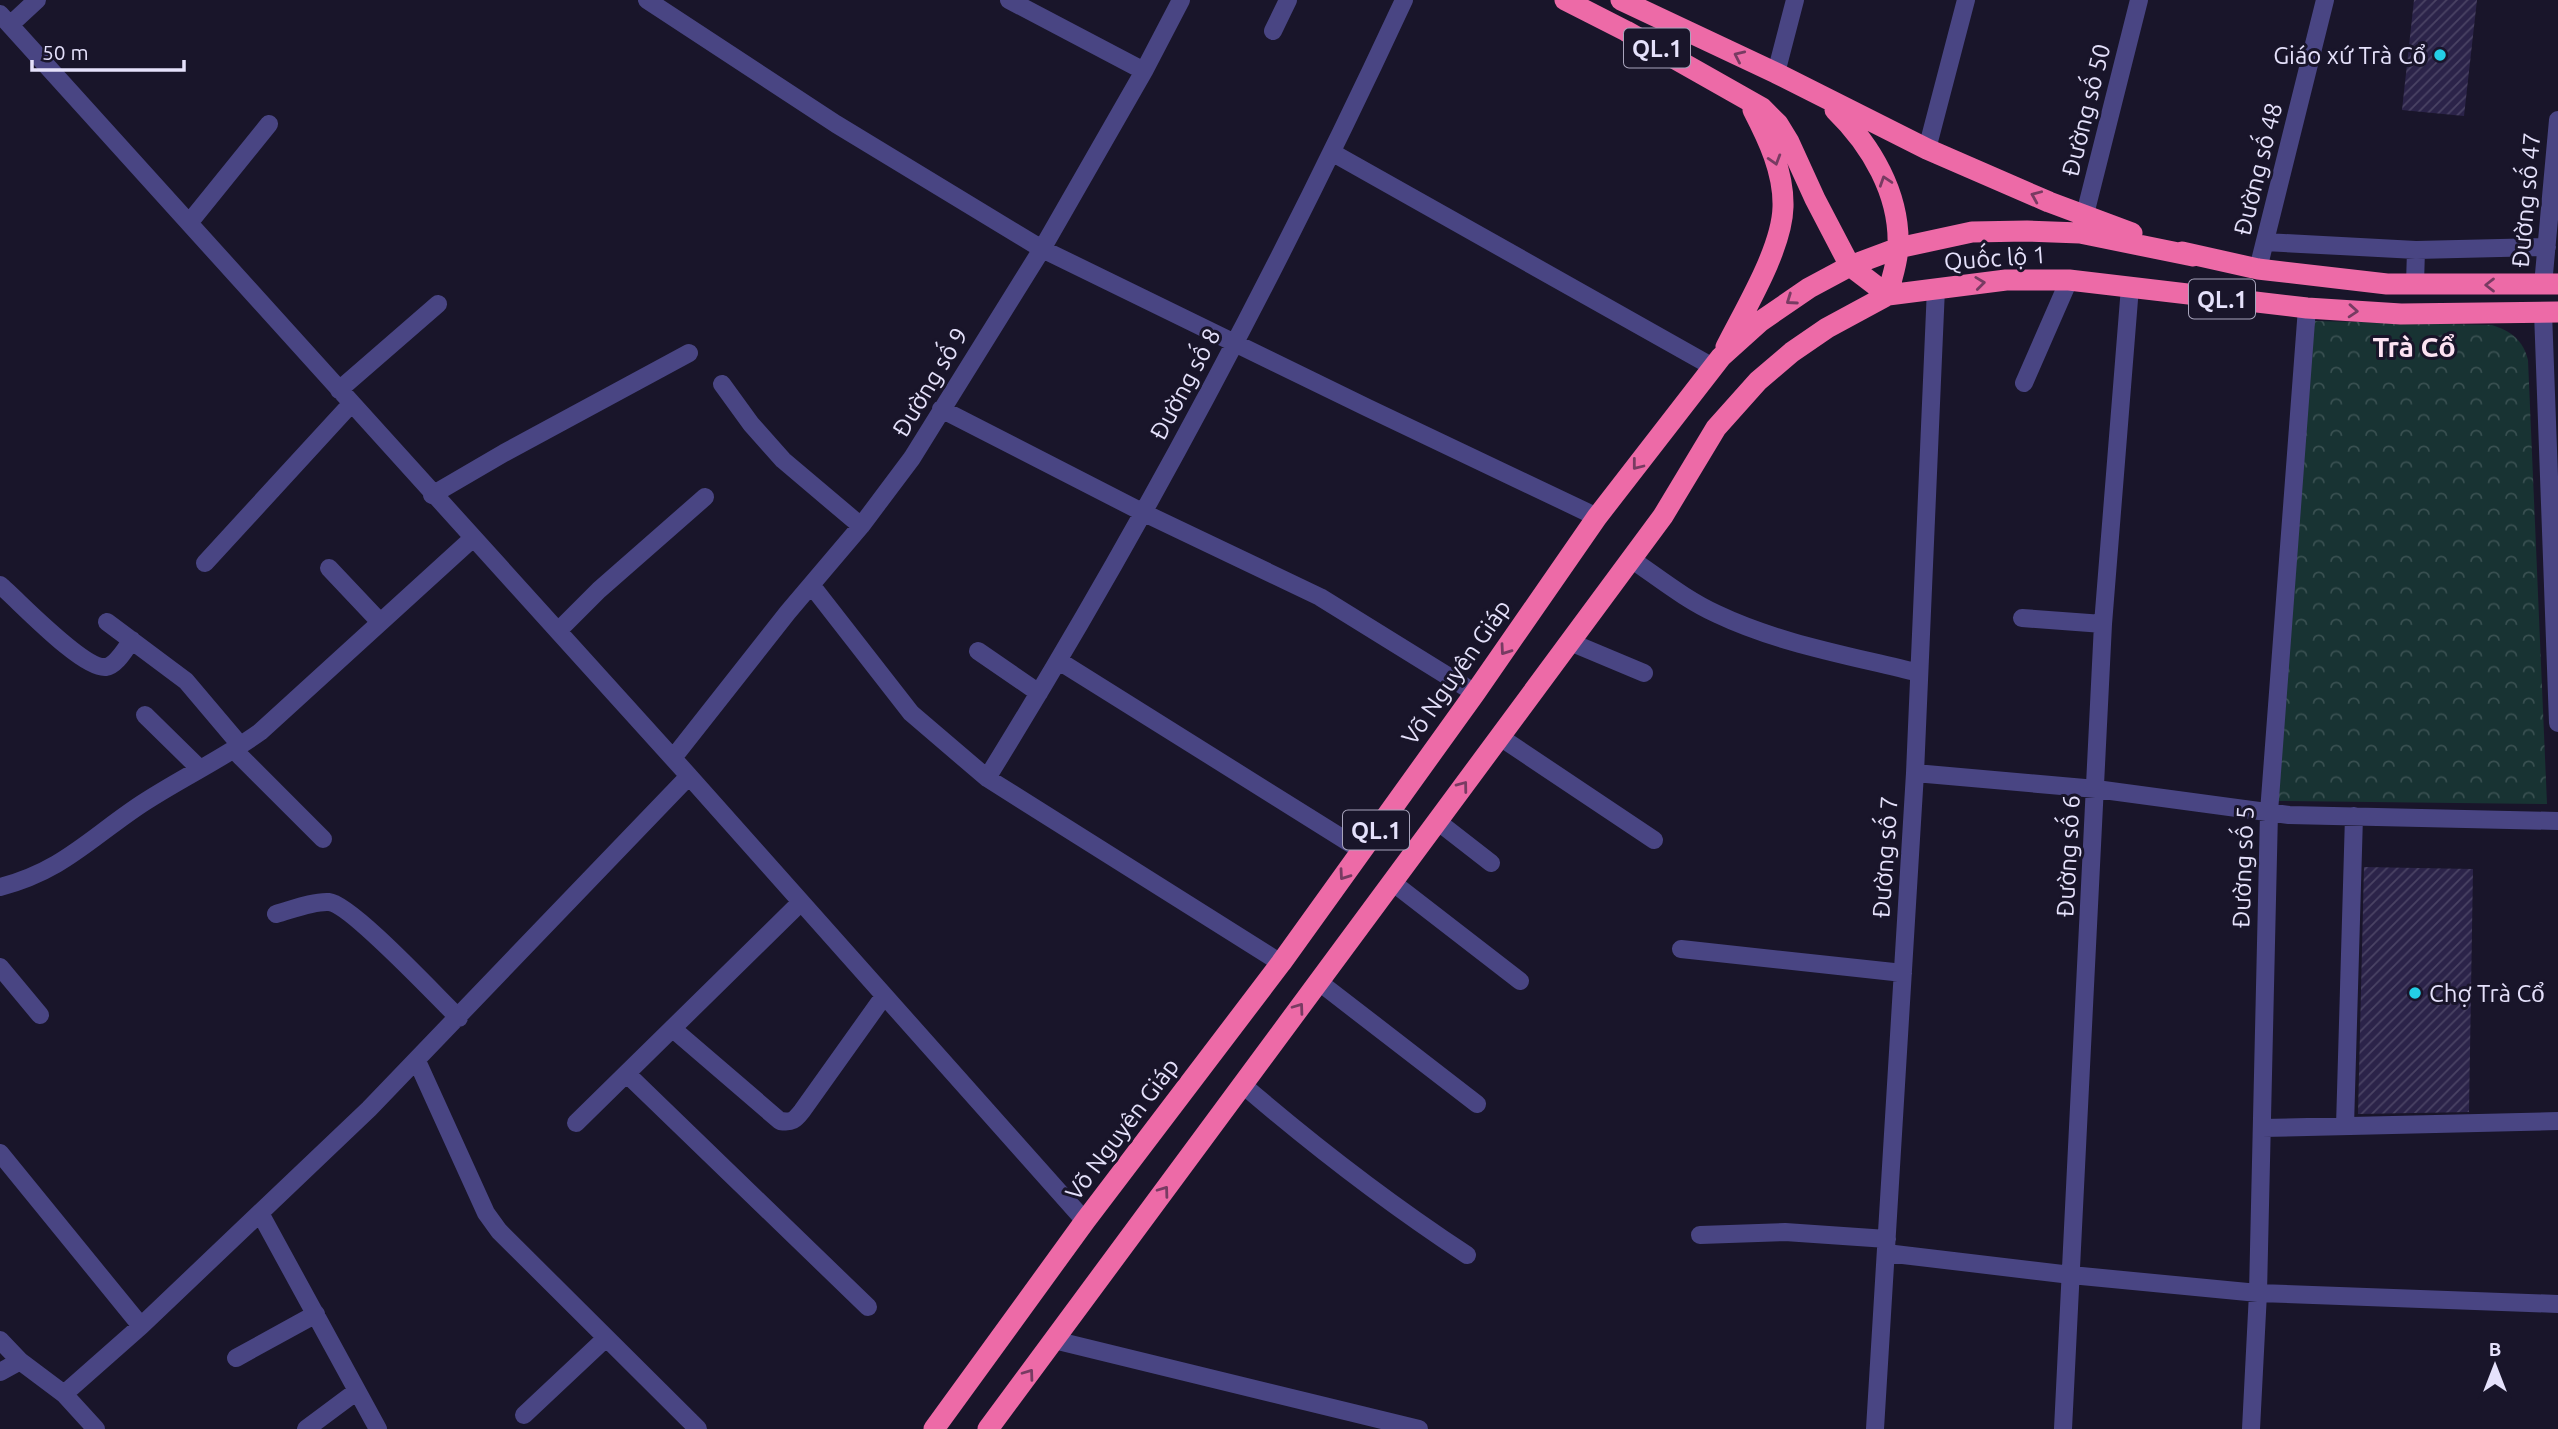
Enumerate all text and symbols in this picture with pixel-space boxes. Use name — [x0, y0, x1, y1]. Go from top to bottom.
scale bar — [32, 28, 184, 72]
road number: QL.1 — [1624, 28, 1690, 68]
text: 50 m — [42, 40, 89, 64]
street label: Đường số 50 — [2053, 40, 2115, 179]
place label: Giáo xứ Trà Cổ — [2273, 42, 2426, 69]
marker: Giáo xứ Trà Cổ — [2432, 47, 2448, 63]
one-way arrow — [1734, 50, 1746, 64]
street label: Đường số 48 — [2225, 99, 2287, 238]
street label: Đường số 47 — [2503, 131, 2545, 269]
one-way arrow — [1766, 154, 1781, 166]
one-way arrow — [1879, 176, 1893, 188]
one-way arrow — [2031, 191, 2043, 205]
street label: Quốc lộ 1 — [1943, 237, 2047, 275]
one-way arrow — [1974, 276, 1986, 291]
one-way arrow — [2484, 277, 2495, 293]
road number: QL.1 — [2189, 280, 2255, 318]
one-way arrow — [1786, 292, 1799, 305]
one-way arrow — [2347, 303, 2358, 318]
street label: Đường số 9 — [884, 321, 973, 441]
street label: Đường số 8 — [1141, 322, 1226, 444]
district label: Trà Cổ — [2372, 331, 2456, 362]
one-way arrow — [1632, 457, 1645, 470]
street label: Võ Nguyên Giáp — [1396, 594, 1516, 750]
one-way arrow — [1501, 642, 1513, 655]
one-way arrow — [1455, 781, 1468, 794]
street label: Đường số 6 — [2047, 794, 2085, 918]
street label: Đường số 7 — [1863, 795, 1903, 919]
street label: Đường số 5 — [2223, 805, 2259, 928]
road number: QL.1 — [1343, 810, 1409, 850]
one-way arrow — [1340, 867, 1352, 880]
place label: Chợ Trà Cổ — [2429, 980, 2545, 1007]
marker: Chợ Trà Cổ — [2407, 985, 2423, 1001]
one-way arrow — [1291, 1003, 1303, 1016]
street label: Võ Nguyên Giáp — [1060, 1053, 1184, 1205]
one-way arrow — [1156, 1186, 1168, 1199]
north arrow — [2460, 1331, 2530, 1401]
text: B — [2489, 1338, 2501, 1360]
one-way arrow — [1020, 1369, 1033, 1382]

